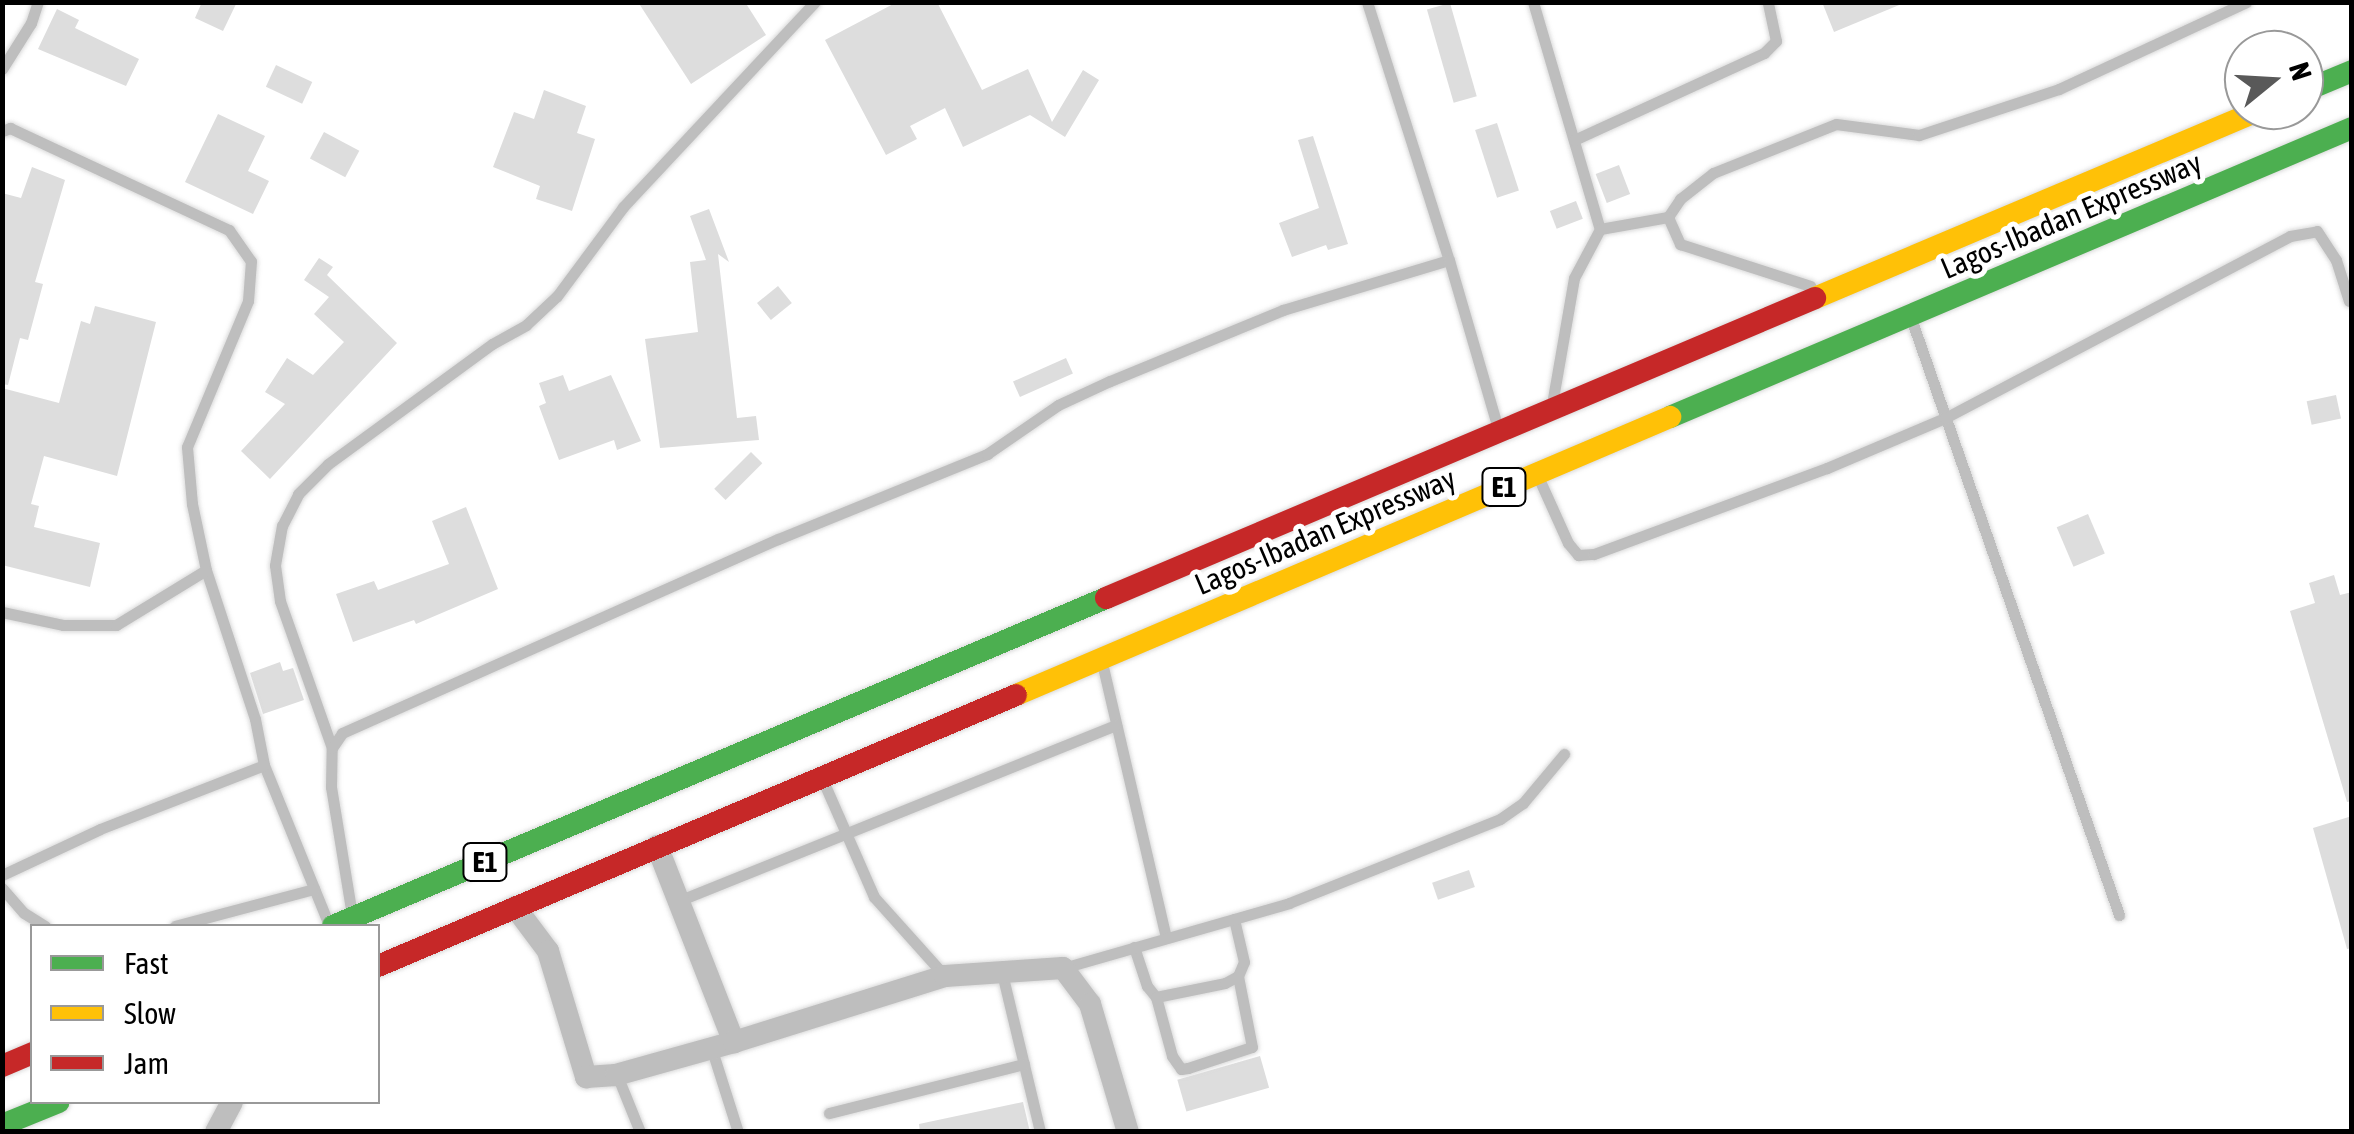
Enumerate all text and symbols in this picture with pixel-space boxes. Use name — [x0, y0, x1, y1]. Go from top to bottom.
north arrow — [2224, 30, 2324, 130]
text: N — [2283, 59, 2318, 84]
street label: Lagos-Ibadan Expressway — [1935, 144, 2207, 286]
street label: Lagos-Ibadan Expressway — [1189, 460, 1461, 602]
road number: E1 — [1479, 464, 1529, 510]
road number: E1 — [460, 839, 510, 885]
legend — [30, 924, 380, 1104]
text: Fast — [124, 946, 169, 980]
text: Slow — [124, 996, 176, 1030]
text: Jam — [124, 1046, 169, 1080]

